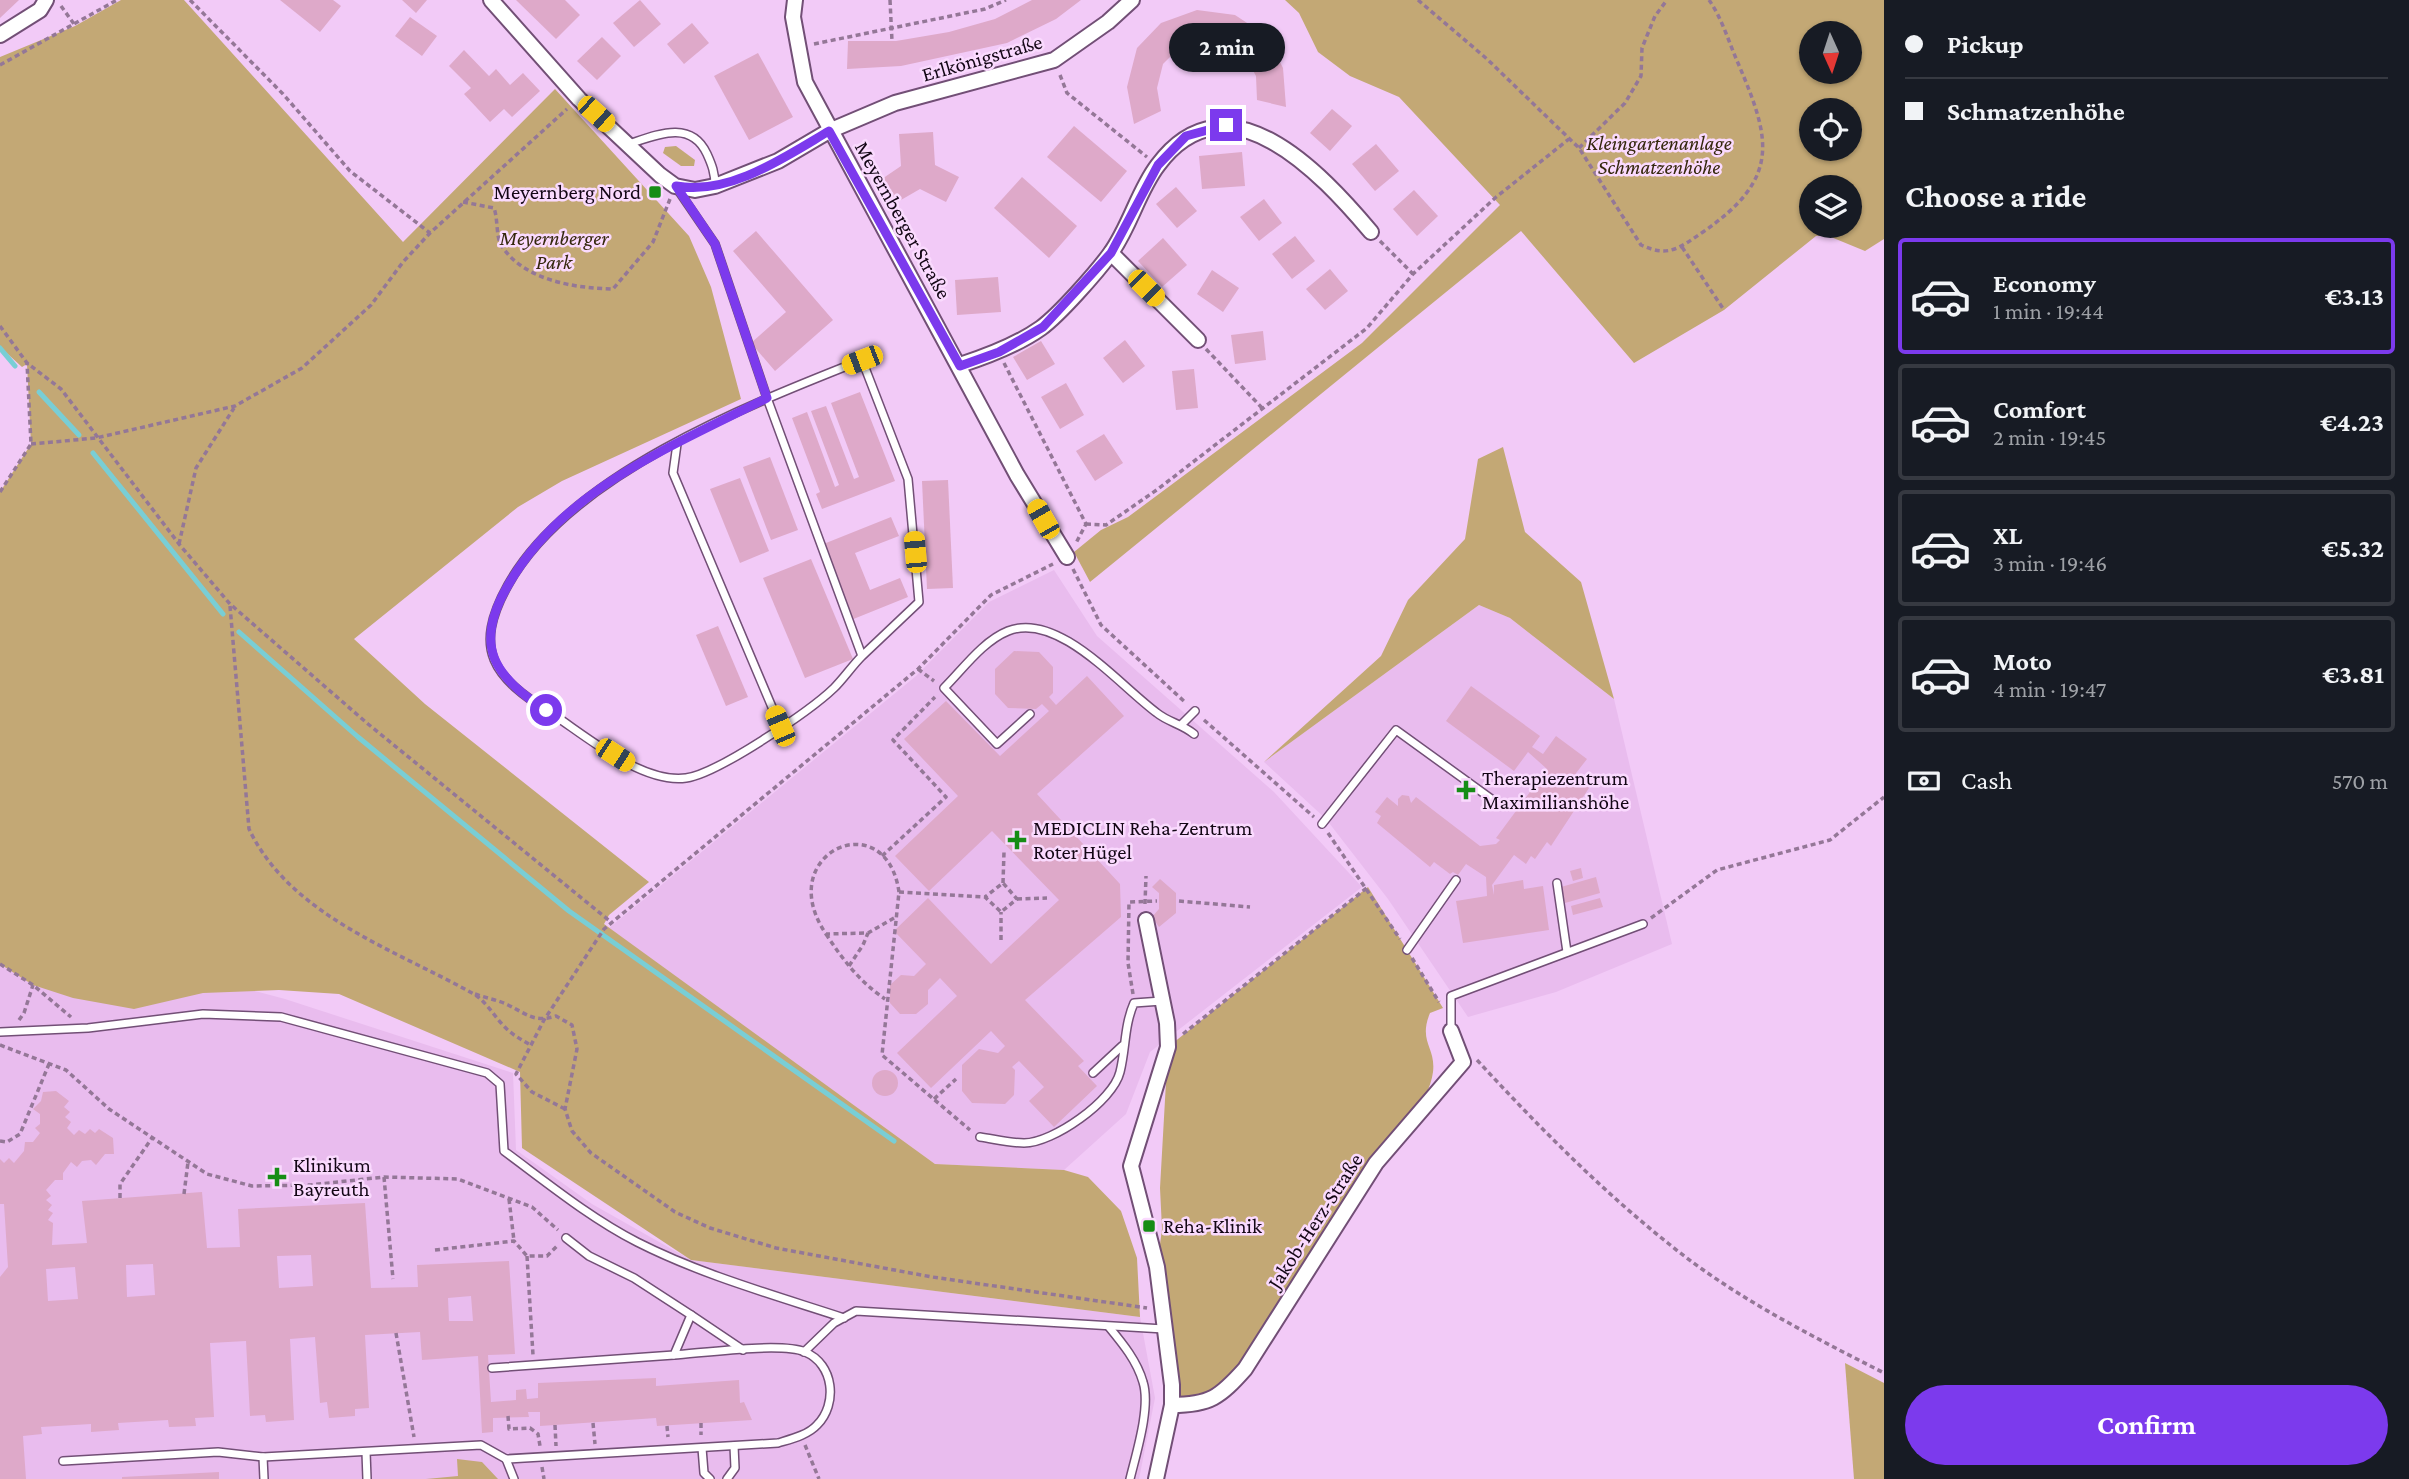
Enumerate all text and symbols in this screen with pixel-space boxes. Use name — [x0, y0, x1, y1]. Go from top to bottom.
north arrow — [1799, 21, 1862, 84]
map controls — [1799, 21, 1862, 238]
callout: 2 min — [1168, 24, 1284, 72]
street label: Erlkönigstraße — [919, 29, 1045, 87]
text: Pickup — [1947, 30, 2024, 59]
text: 2 min — [1199, 34, 1255, 60]
car — [574, 92, 619, 136]
text: Schmatzenhöhe — [1947, 97, 2125, 126]
button: locate — [1799, 98, 1862, 161]
route end — [1210, 109, 1242, 141]
park label: Kleingartenanlage Schmatzenhöhe — [1586, 131, 1732, 179]
street label: Meyernberger Straße — [850, 137, 956, 303]
button: layers — [1799, 175, 1862, 238]
text: Choose a ride — [1905, 178, 2086, 214]
place label: Meyernberg Nord — [494, 180, 641, 204]
marker: Meyernberg Nord — [647, 184, 663, 200]
park label: Meyernberger Park — [499, 226, 609, 274]
icon: car — [1909, 265, 1972, 328]
car — [1124, 266, 1169, 310]
text: Economy — [1993, 269, 2096, 298]
text: €3.13 — [2325, 282, 2384, 311]
text: 1 min · 19:44 — [1993, 298, 2104, 324]
car — [839, 343, 886, 377]
icon: car — [1909, 391, 1972, 454]
text: Comfort — [1993, 395, 2086, 424]
text: €4.23 — [2320, 408, 2384, 437]
text: 2 min · 19:45 — [1993, 424, 2106, 450]
car — [1024, 496, 1063, 542]
icon: car — [1909, 517, 1972, 580]
text: XL — [1993, 521, 2022, 550]
car — [903, 530, 928, 574]
text: €5.32 — [2322, 534, 2384, 563]
text: 3 min · 19:46 — [1993, 550, 2107, 576]
icon: car — [1909, 643, 1972, 706]
text: Moto — [1993, 647, 2052, 676]
text: €3.81 — [2322, 660, 2384, 689]
text: 4 min · 19:47 — [1993, 676, 2106, 702]
route start — [530, 694, 562, 726]
car — [763, 703, 798, 749]
car — [592, 735, 639, 775]
icon: cash — [1905, 762, 1943, 800]
place label: Therapiezentrum Maximilianshöhe — [1482, 766, 1629, 814]
text: Cash — [1961, 766, 2012, 795]
text: 570 m — [2332, 768, 2388, 794]
marker: Therapiezentrum Maximilianshöhe — [1456, 780, 1476, 800]
place label: MEDICLIN Reha-Zentrum Roter Hügel — [1033, 816, 1252, 864]
marker: MEDICLIN Reha-Zentrum Roter Hügel — [1007, 830, 1027, 850]
street label: Jakob-Herz-Straße — [1261, 1149, 1368, 1295]
place label: Klinikum Bayreuth — [293, 1153, 371, 1201]
marker: Klinikum Bayreuth — [267, 1167, 287, 1187]
place label: Reha-Klinik — [1163, 1214, 1262, 1238]
marker: Reha-Klinik — [1141, 1218, 1157, 1234]
button: Confirm — [1905, 1385, 2388, 1465]

